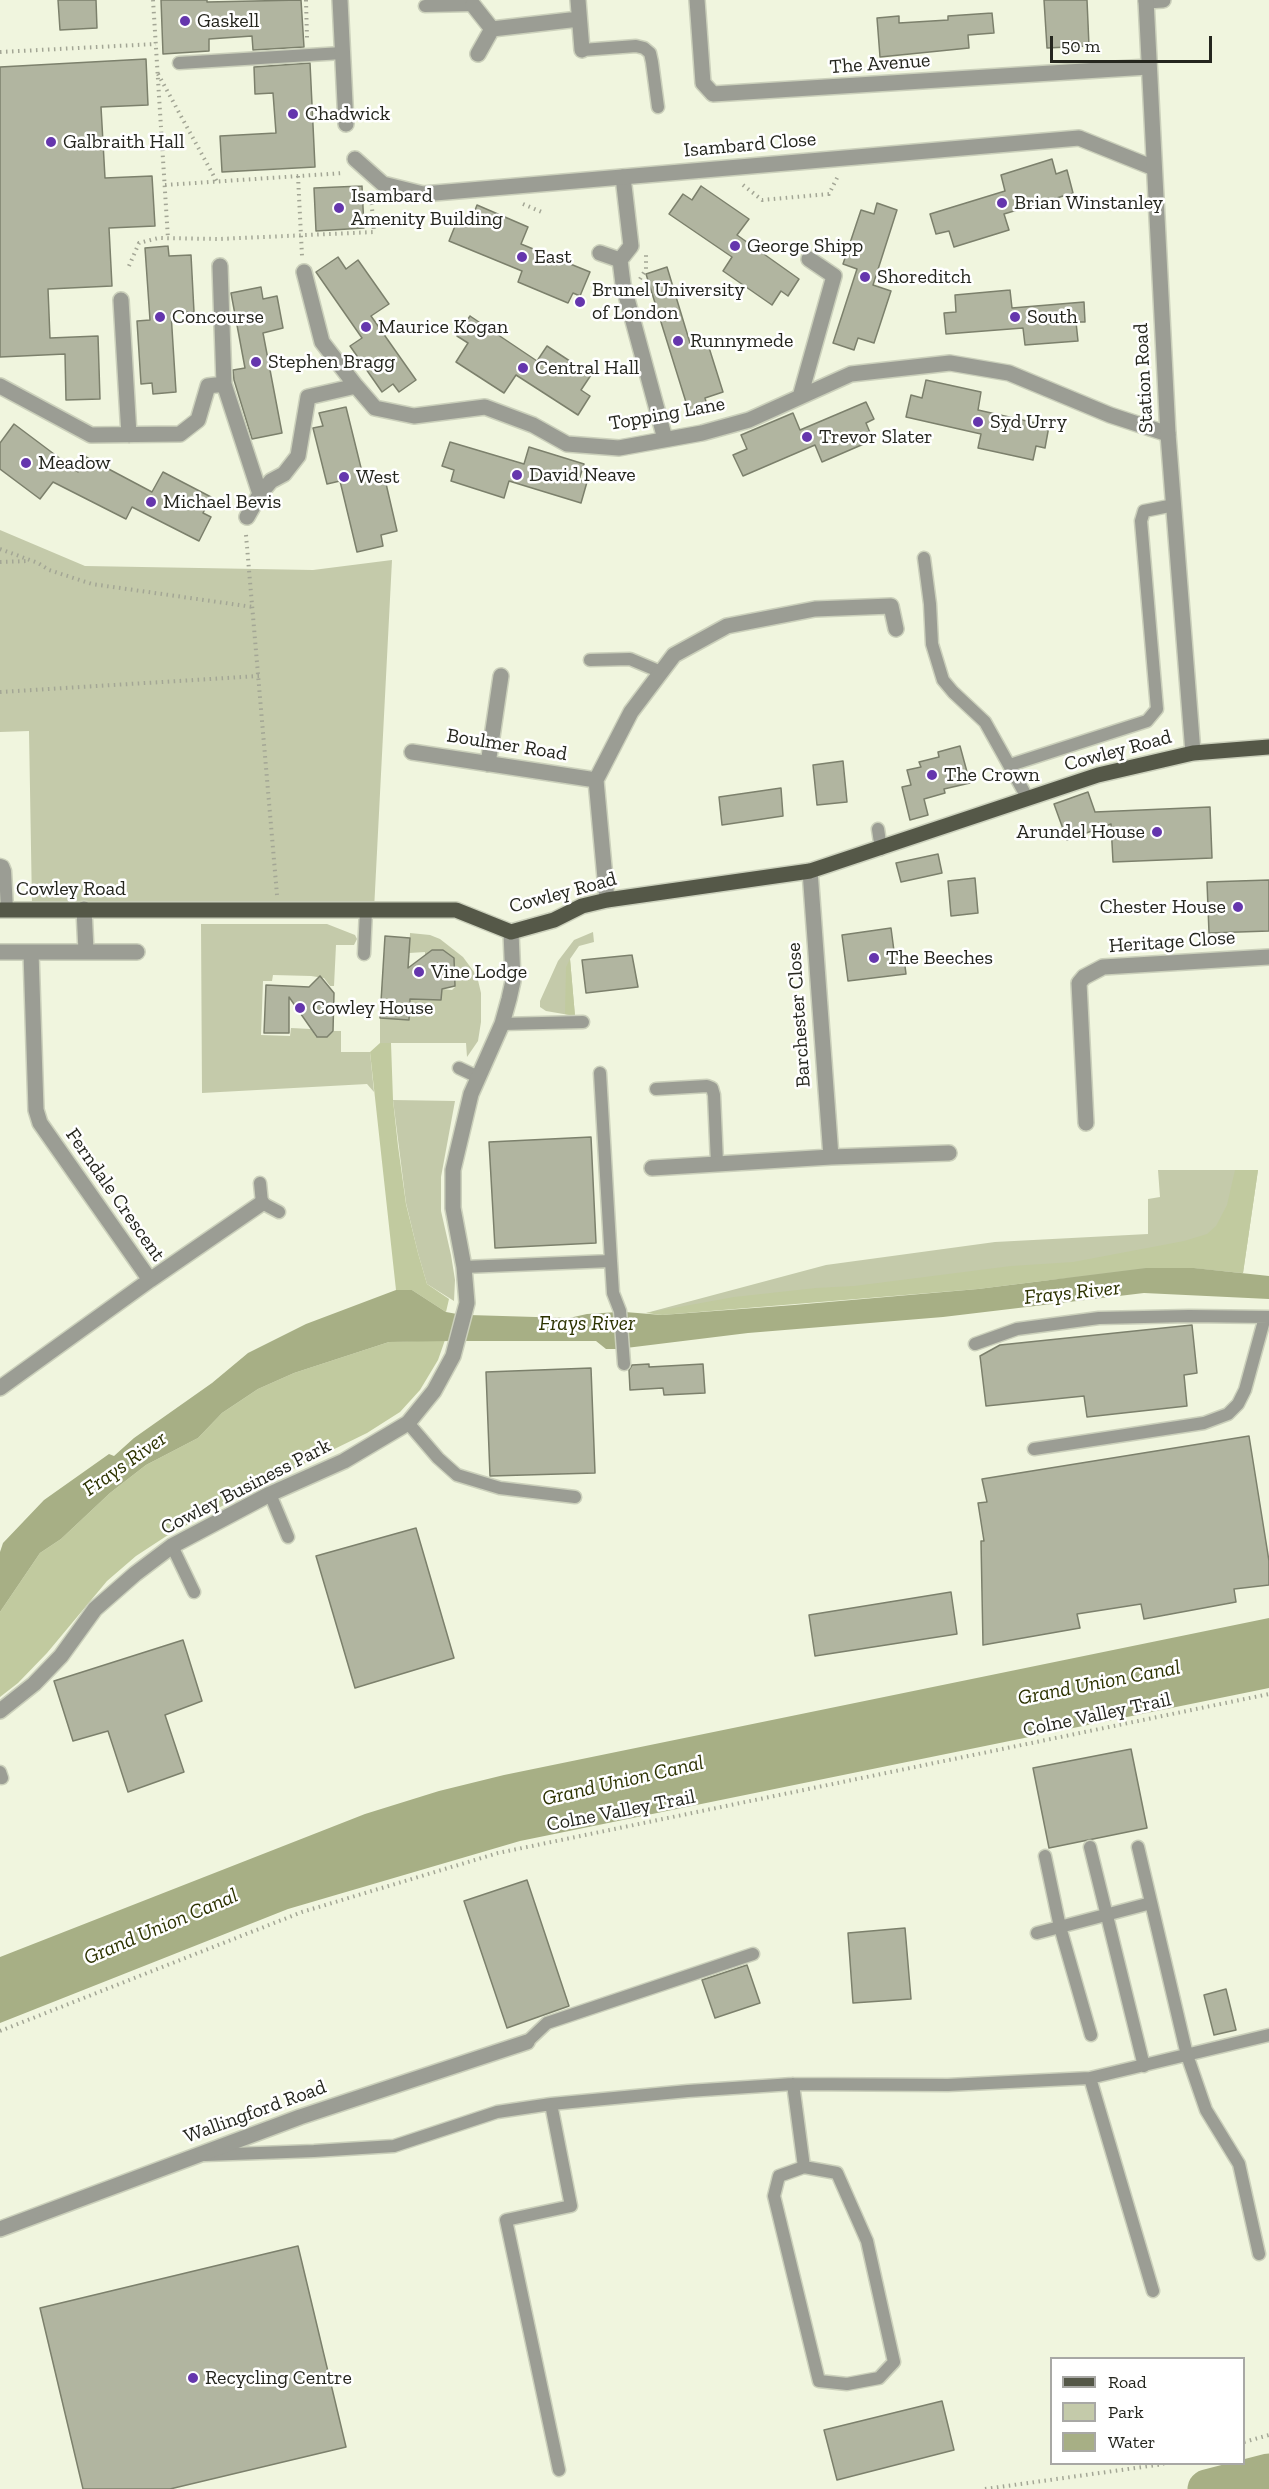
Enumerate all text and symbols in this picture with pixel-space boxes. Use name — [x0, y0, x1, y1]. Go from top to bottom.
place label: Gaskell — [197, 9, 259, 33]
marker: Gaskell — [178, 14, 192, 28]
scale bar — [1053, 24, 1215, 62]
text: 50 m — [1061, 35, 1100, 57]
street label: The Avenue — [829, 49, 931, 79]
place label: Chadwick — [305, 102, 390, 126]
marker: Chadwick — [286, 107, 300, 121]
street label: Isambard Close — [683, 127, 817, 163]
place label: Galbraith Hall — [63, 130, 184, 154]
marker: Galbraith Hall — [44, 135, 58, 149]
place label: Isambard Amenity Building — [351, 184, 503, 231]
place label: Brian Winstanley — [1014, 191, 1163, 215]
marker: Brian Winstanley — [995, 196, 1009, 210]
marker: Isambard Amenity Building — [332, 201, 346, 215]
place label: George Shipp — [747, 234, 863, 258]
marker: George Shipp — [728, 239, 742, 253]
place label: East — [534, 245, 572, 269]
marker: East — [515, 250, 529, 264]
place label: Shoreditch — [877, 265, 971, 289]
marker: Shoreditch — [858, 270, 872, 284]
place label: Brunel University of London — [592, 278, 745, 325]
marker: Brunel University of London — [573, 295, 587, 309]
place label: Concourse — [172, 305, 264, 329]
place label: South — [1027, 305, 1078, 329]
marker: Concourse — [153, 310, 167, 324]
marker: South — [1008, 310, 1022, 324]
place label: Maurice Kogan — [378, 315, 508, 339]
marker: Maurice Kogan — [359, 320, 373, 334]
street label: Station Road — [1129, 322, 1159, 434]
place label: Runnymede — [690, 329, 793, 353]
marker: Runnymede — [671, 334, 685, 348]
place label: Stephen Bragg — [268, 350, 395, 374]
marker: Stephen Bragg — [249, 355, 263, 369]
place label: Central Hall — [535, 356, 639, 380]
marker: Central Hall — [516, 361, 530, 375]
street label: Topping Lane — [607, 392, 727, 436]
place label: Syd Urry — [990, 410, 1067, 434]
marker: Syd Urry — [971, 415, 985, 429]
place label: Trevor Slater — [819, 425, 932, 449]
marker: Trevor Slater — [800, 430, 814, 444]
place label: Meadow — [38, 451, 111, 475]
marker: Meadow — [19, 456, 33, 470]
place label: David Neave — [529, 463, 636, 487]
place label: West — [356, 465, 399, 489]
marker: David Neave — [510, 468, 524, 482]
marker: West — [337, 470, 351, 484]
place label: Michael Bevis — [163, 490, 281, 514]
marker: Michael Bevis — [144, 495, 158, 509]
street label: Boulmer Road — [445, 724, 569, 766]
street label: Cowley Road — [1062, 725, 1174, 777]
place label: The Crown — [944, 763, 1040, 787]
marker: The Crown — [925, 768, 939, 782]
place label: Arundel House — [1016, 820, 1145, 844]
marker: Arundel House — [1150, 825, 1164, 839]
street label: Cowley Road — [507, 867, 619, 919]
street label: Cowley Road — [16, 877, 126, 901]
place label: Chester House — [1100, 895, 1226, 919]
marker: Chester House — [1231, 900, 1245, 914]
street label: Heritage Close — [1108, 926, 1236, 958]
street label: Barchester Close — [782, 942, 816, 1088]
place label: The Beeches — [886, 946, 993, 970]
marker: The Beeches — [867, 951, 881, 965]
place label: Vine Lodge — [431, 960, 527, 984]
marker: Vine Lodge — [412, 965, 426, 979]
place label: Cowley House — [312, 996, 433, 1020]
marker: Cowley House — [293, 1001, 307, 1015]
street label: Ferndale Crescent — [60, 1124, 170, 1266]
water label: Frays River — [1023, 1275, 1121, 1311]
water label: Frays River — [539, 1311, 635, 1337]
water label: Frays River — [78, 1426, 172, 1502]
street label: Cowley Business Park — [157, 1434, 335, 1540]
water label: Grand Union Canal — [1016, 1655, 1182, 1711]
street label: Colne Valley Trail — [1021, 1688, 1173, 1742]
water label: Grand Union Canal — [540, 1750, 706, 1812]
street label: Colne Valley Trail — [545, 1785, 697, 1837]
water label: Grand Union Canal — [80, 1883, 242, 1971]
street label: Wallingford Road — [181, 2075, 329, 2149]
legend — [1050, 2357, 1245, 2465]
place label: Recycling Centre — [205, 2366, 352, 2390]
marker: Recycling Centre — [186, 2371, 200, 2385]
text: Road — [1108, 2371, 1147, 2393]
text: Park — [1108, 2401, 1144, 2423]
text: Water — [1108, 2431, 1155, 2453]

